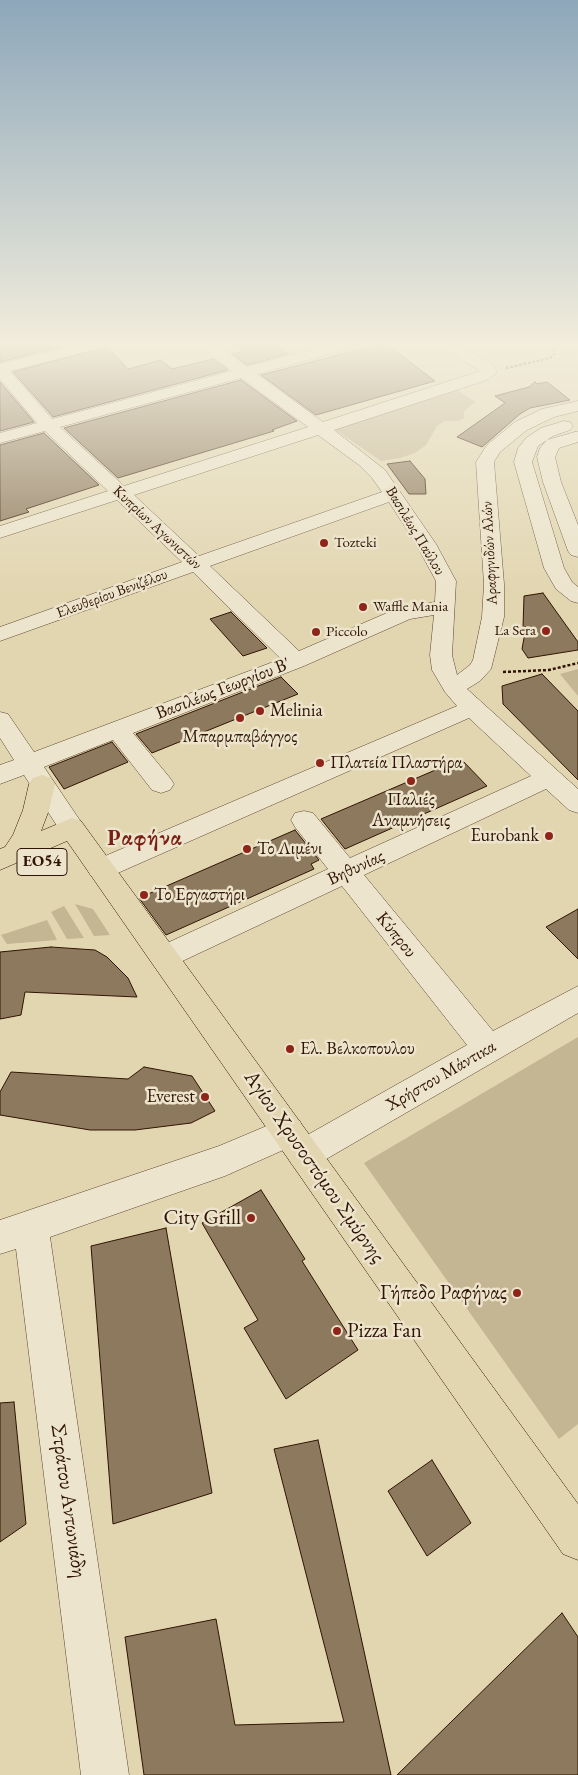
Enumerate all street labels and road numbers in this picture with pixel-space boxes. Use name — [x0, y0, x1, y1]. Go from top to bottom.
street label: Κυπρίων Αγωνιστών — [109, 482, 205, 574]
street label: Βασιλέως Παύλου — [381, 483, 449, 579]
street label: Αραφηνιδών Αλών — [478, 501, 502, 605]
street label: Ελευθερίου Βενιζέλου — [54, 566, 170, 622]
street label: Βασιλέως Γεωργίου Β' — [153, 653, 293, 725]
street label: Βηθυνίας — [324, 845, 388, 891]
road number: ΕΟ54 — [17, 849, 67, 876]
street label: Κύπρου — [371, 908, 421, 962]
street label: Χρήστου Μάντικα — [382, 1036, 500, 1116]
street label: Αγίου Χρυσοστόμου Σμύρνης — [238, 1066, 390, 1268]
street label: Στράτου Αντωνιάδη — [45, 1423, 91, 1579]

